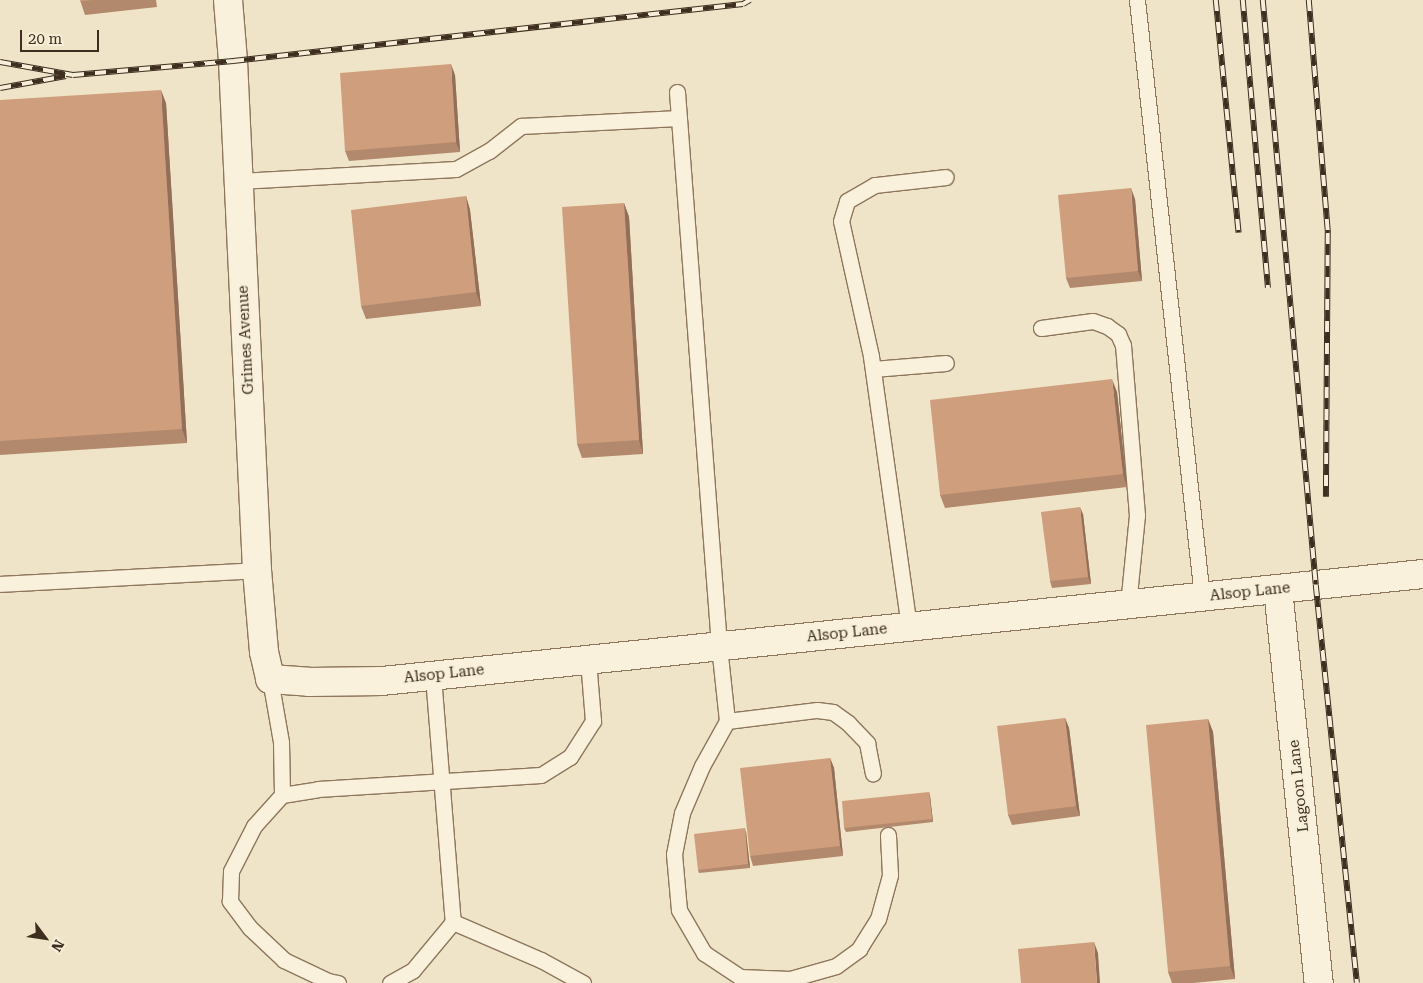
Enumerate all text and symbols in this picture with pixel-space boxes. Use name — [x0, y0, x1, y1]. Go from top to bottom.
scale bar — [22, 20, 101, 52]
text: 20 m — [28, 30, 62, 48]
street label: Grimes Avenue — [234, 285, 258, 395]
street label: Alsop Lane — [1209, 579, 1291, 605]
street label: Alsop Lane — [806, 620, 888, 646]
street label: Alsop Lane — [403, 661, 485, 687]
street label: Lagoon Lane — [1285, 739, 1313, 833]
north arrow — [20, 913, 70, 963]
text: N — [48, 937, 67, 954]

